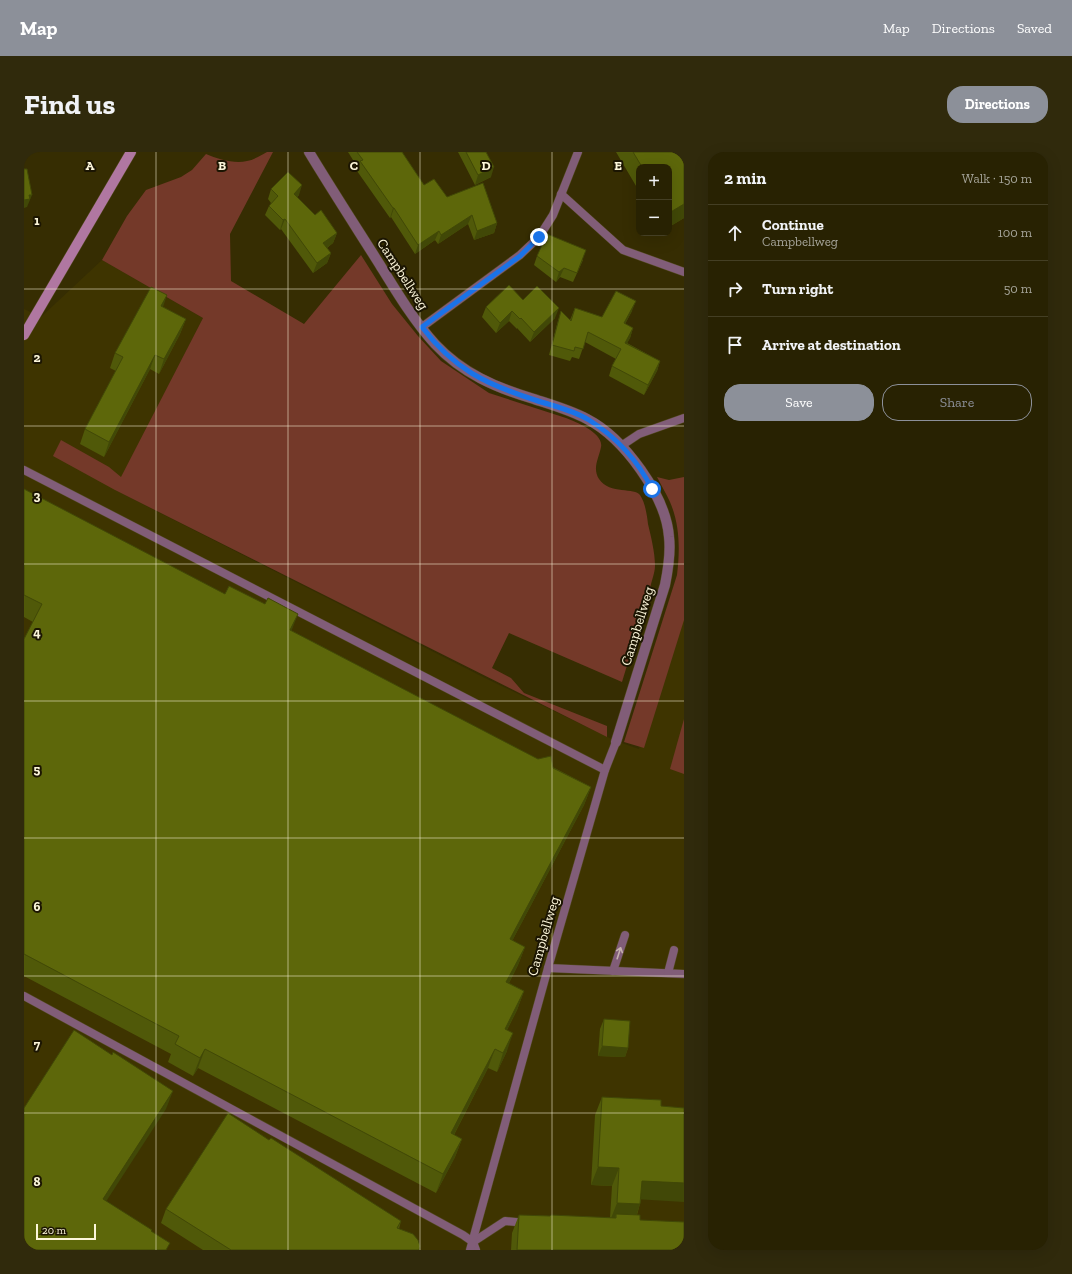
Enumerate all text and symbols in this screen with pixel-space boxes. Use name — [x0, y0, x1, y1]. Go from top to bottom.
text: Map — [20, 17, 57, 40]
text: Map — [883, 20, 910, 37]
text: Directions — [932, 20, 995, 37]
text: Saved — [1017, 20, 1052, 37]
button: Directions — [947, 86, 1048, 123]
text: Find us — [24, 88, 115, 121]
text: A — [86, 158, 95, 173]
text: B — [218, 158, 226, 173]
text: C — [350, 158, 358, 173]
text: D — [481, 158, 491, 173]
text: E — [614, 158, 622, 173]
map controls — [636, 164, 672, 236]
button: + — [636, 164, 672, 200]
text: 2 min — [724, 168, 766, 188]
text: Walk · 150 m — [962, 171, 1032, 186]
button: − — [636, 200, 672, 236]
text: 1 — [34, 213, 40, 228]
text: Continue — [762, 216, 824, 234]
icon: ahead — [724, 222, 746, 244]
text: 100 m — [998, 225, 1032, 240]
route end — [530, 228, 548, 246]
text: Campbellweg — [762, 234, 838, 249]
street label: Campbellweg — [373, 235, 432, 313]
icon: right — [724, 278, 746, 300]
text: Turn right — [762, 280, 833, 298]
text: 50 m — [1004, 281, 1032, 296]
icon: arrive — [724, 334, 746, 356]
text: Arrive at destination — [762, 336, 901, 354]
text: 2 — [34, 350, 41, 365]
button: Save — [724, 384, 874, 421]
button: Share — [882, 384, 1032, 421]
route start — [643, 480, 661, 498]
text: 3 — [34, 488, 41, 503]
street label: Campbellweg — [617, 584, 658, 668]
text: 4 — [33, 625, 41, 640]
text: 5 — [34, 762, 41, 777]
street label: Campbellweg — [524, 894, 563, 978]
text: 6 — [34, 899, 41, 914]
one-way arrow — [616, 947, 624, 959]
text: 7 — [34, 1037, 41, 1052]
text: 8 — [33, 1174, 41, 1189]
scale bar — [36, 1222, 96, 1241]
text: 20 m — [42, 1224, 66, 1237]

